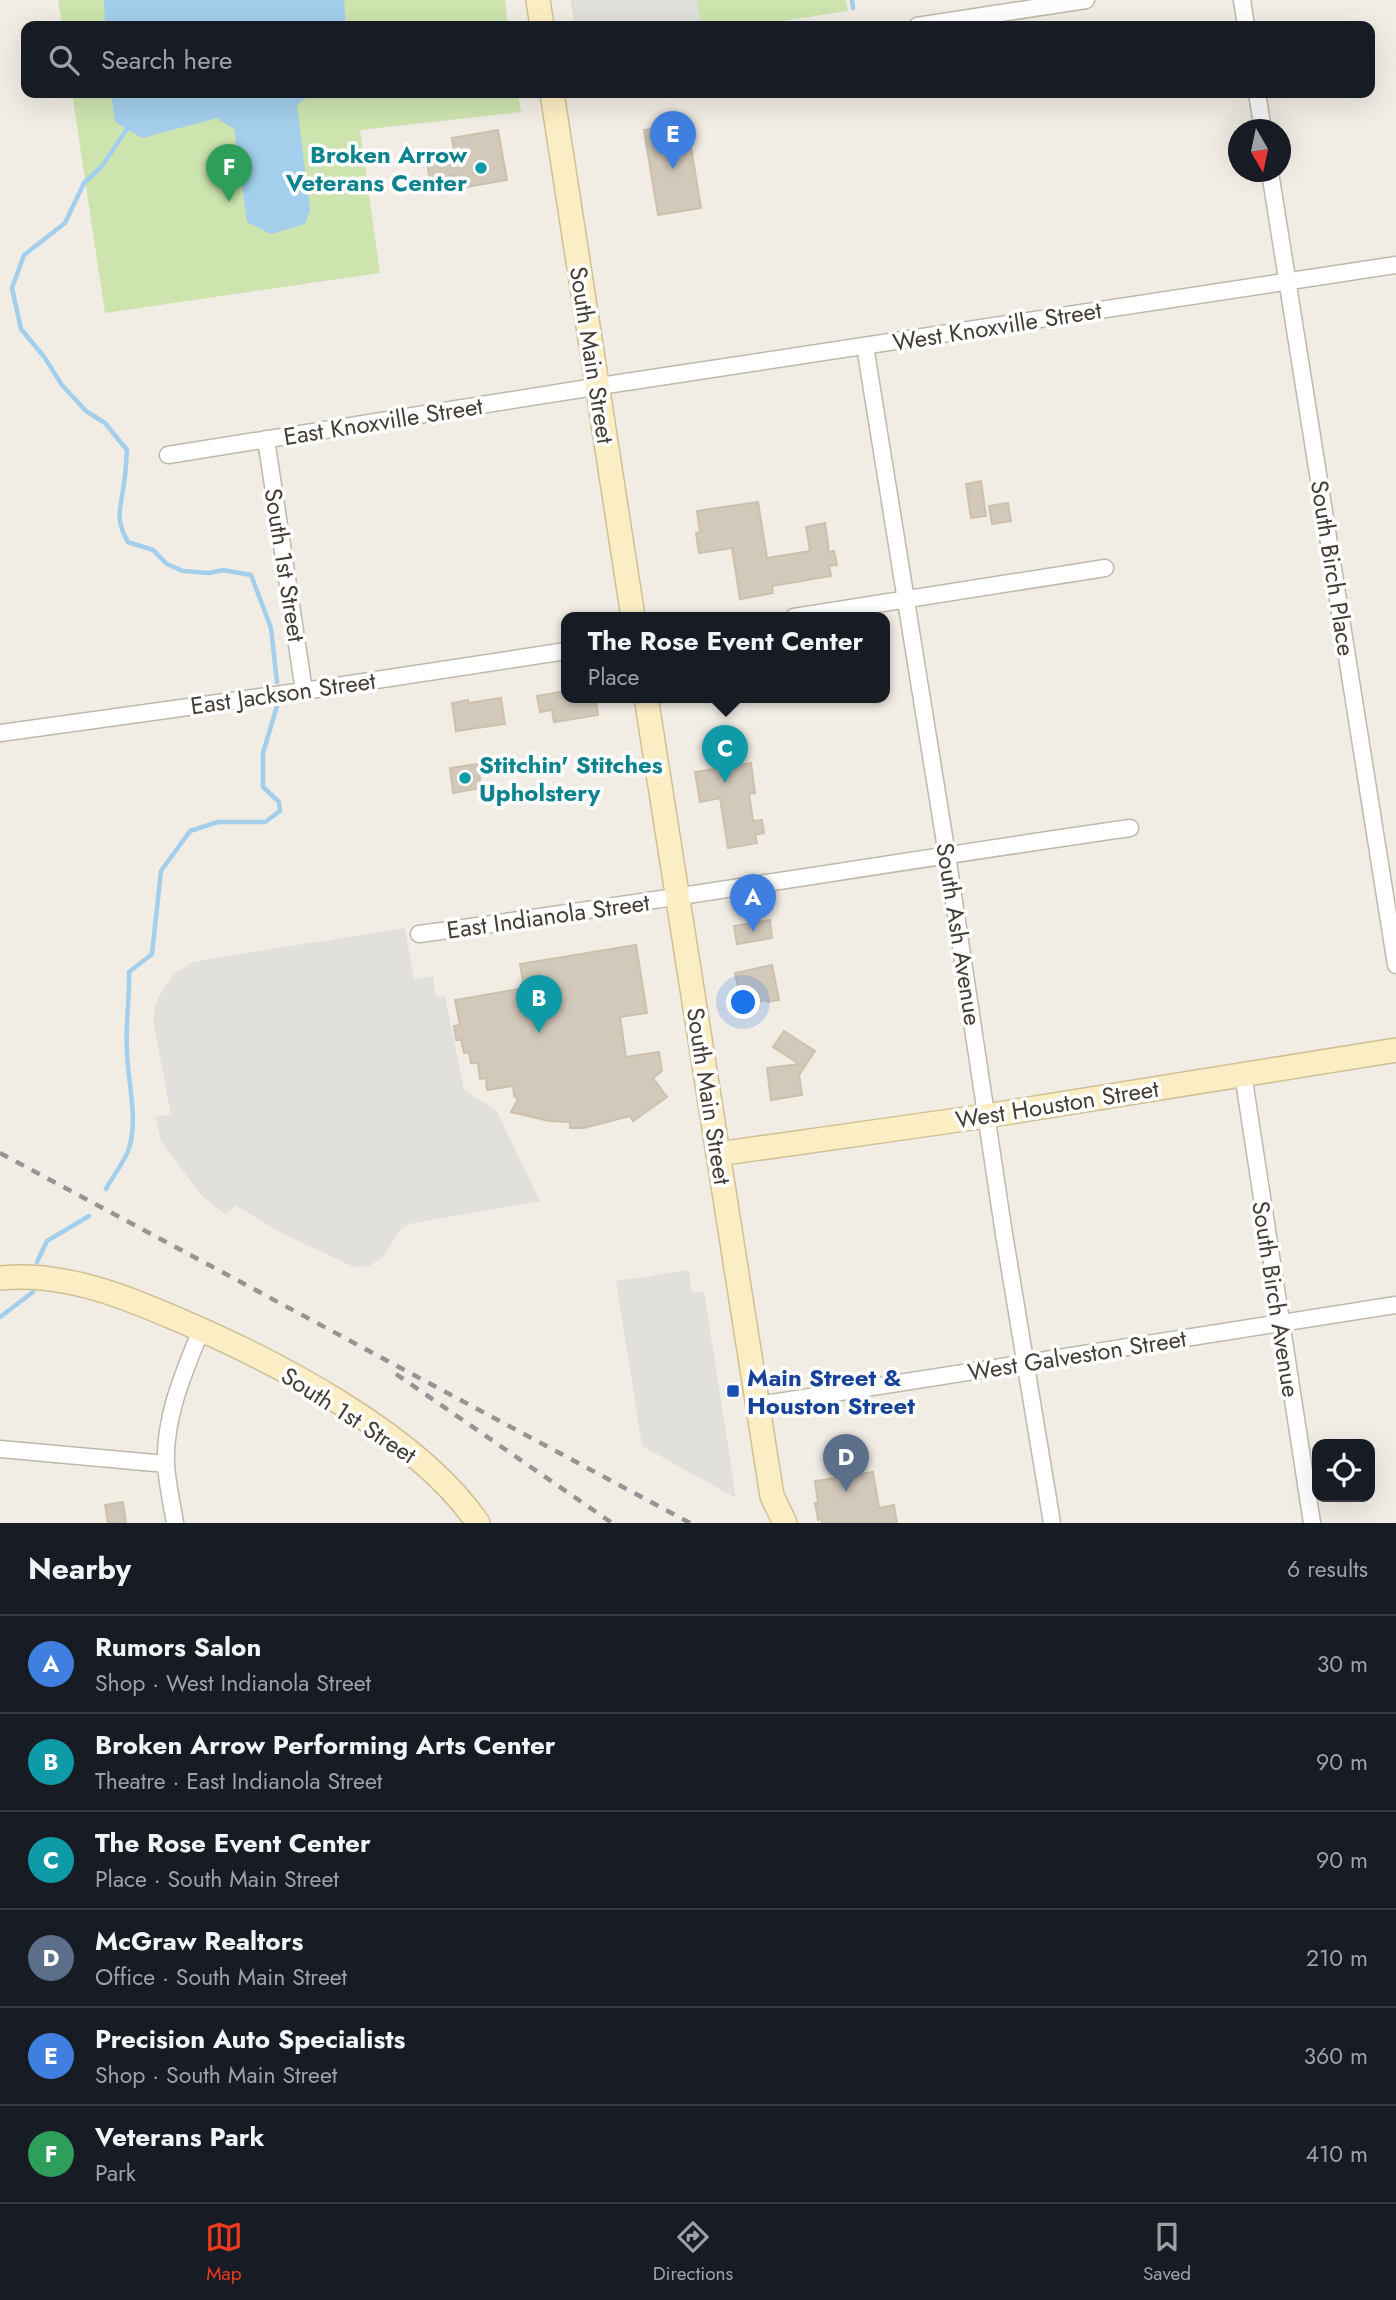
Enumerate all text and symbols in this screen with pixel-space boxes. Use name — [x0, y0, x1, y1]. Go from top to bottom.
search box — [21, 21, 1375, 98]
icon: search — [45, 41, 83, 79]
text: Search here — [101, 41, 233, 79]
pin: E — [650, 111, 696, 169]
north arrow — [1228, 119, 1291, 182]
place label: Broken Arrow Veterans Center — [285, 137, 468, 200]
pin: F — [206, 144, 252, 202]
marker: Broken Arrow Veterans Center — [473, 160, 489, 176]
street label: South Main Street — [561, 264, 623, 446]
street label: West Knoxville Street — [890, 292, 1104, 360]
street label: East Knoxville Street — [281, 388, 485, 454]
street label: South Birch Place — [1302, 478, 1364, 658]
street label: South 1st Street — [256, 486, 314, 645]
popup — [561, 612, 890, 703]
text: The Rose Event Center — [588, 622, 863, 660]
text: Place — [588, 660, 639, 694]
street label: East Jackson Street — [188, 663, 378, 723]
pin: C — [702, 725, 748, 783]
place label: Stitchin' Stitches Upholstery — [479, 747, 663, 810]
marker: Stitchin' Stitches Upholstery — [457, 770, 473, 786]
street label: South Ash Avenue — [927, 840, 991, 1028]
pin: A — [730, 874, 776, 932]
street label: East Indianola Street — [444, 884, 652, 948]
pin: B — [516, 975, 562, 1033]
your location — [726, 985, 760, 1019]
street label: South Main Street — [678, 1005, 740, 1187]
street label: West Houston Street — [953, 1071, 1161, 1137]
street label: South Birch Avenue — [1243, 1199, 1309, 1399]
street label: West Galveston Street — [965, 1320, 1189, 1390]
street label: South 1st Street — [274, 1358, 424, 1472]
place label: Main Street & Houston Street — [747, 1360, 915, 1423]
marker: Main Street & Houston Street — [725, 1383, 741, 1399]
pin: D — [823, 1434, 869, 1492]
map controls — [1312, 1439, 1375, 1502]
button: locate — [1312, 1439, 1375, 1502]
text: Nearby — [28, 1547, 131, 1590]
text: 6 results — [1287, 1552, 1368, 1586]
text: Rumors Salon — [95, 1628, 261, 1666]
text: A — [43, 1647, 59, 1681]
text: 30 m — [1317, 1647, 1368, 1681]
text: Shop · West Indianola Street — [95, 1666, 371, 1700]
text: Broken Arrow Performing Arts Center — [95, 1726, 556, 1764]
text: B — [43, 1745, 59, 1779]
text: 90 m — [1316, 1745, 1368, 1779]
text: Theatre · East Indianola Street — [95, 1764, 382, 1798]
text: The Rose Event Center — [95, 1824, 371, 1862]
text: C — [43, 1843, 59, 1877]
text: 90 m — [1316, 1843, 1368, 1877]
text: Place · South Main Street — [95, 1862, 339, 1896]
text: McGraw Realtors — [95, 1922, 303, 1960]
text: D — [43, 1941, 59, 1975]
text: 210 m — [1306, 1941, 1368, 1975]
text: Office · South Main Street — [95, 1960, 347, 1994]
text: Precision Auto Specialists — [95, 2020, 405, 2058]
text: E — [44, 2039, 58, 2073]
text: 360 m — [1304, 2039, 1368, 2073]
text: Shop · South Main Street — [95, 2058, 337, 2092]
text: Veterans Park — [95, 2118, 265, 2156]
text: F — [45, 2137, 57, 2171]
text: 410 m — [1306, 2137, 1368, 2171]
text: Park — [95, 2156, 136, 2190]
tab: Map — [205, 2218, 243, 2287]
tab: Directions — [653, 2218, 733, 2287]
tab: Saved — [1143, 2218, 1191, 2287]

